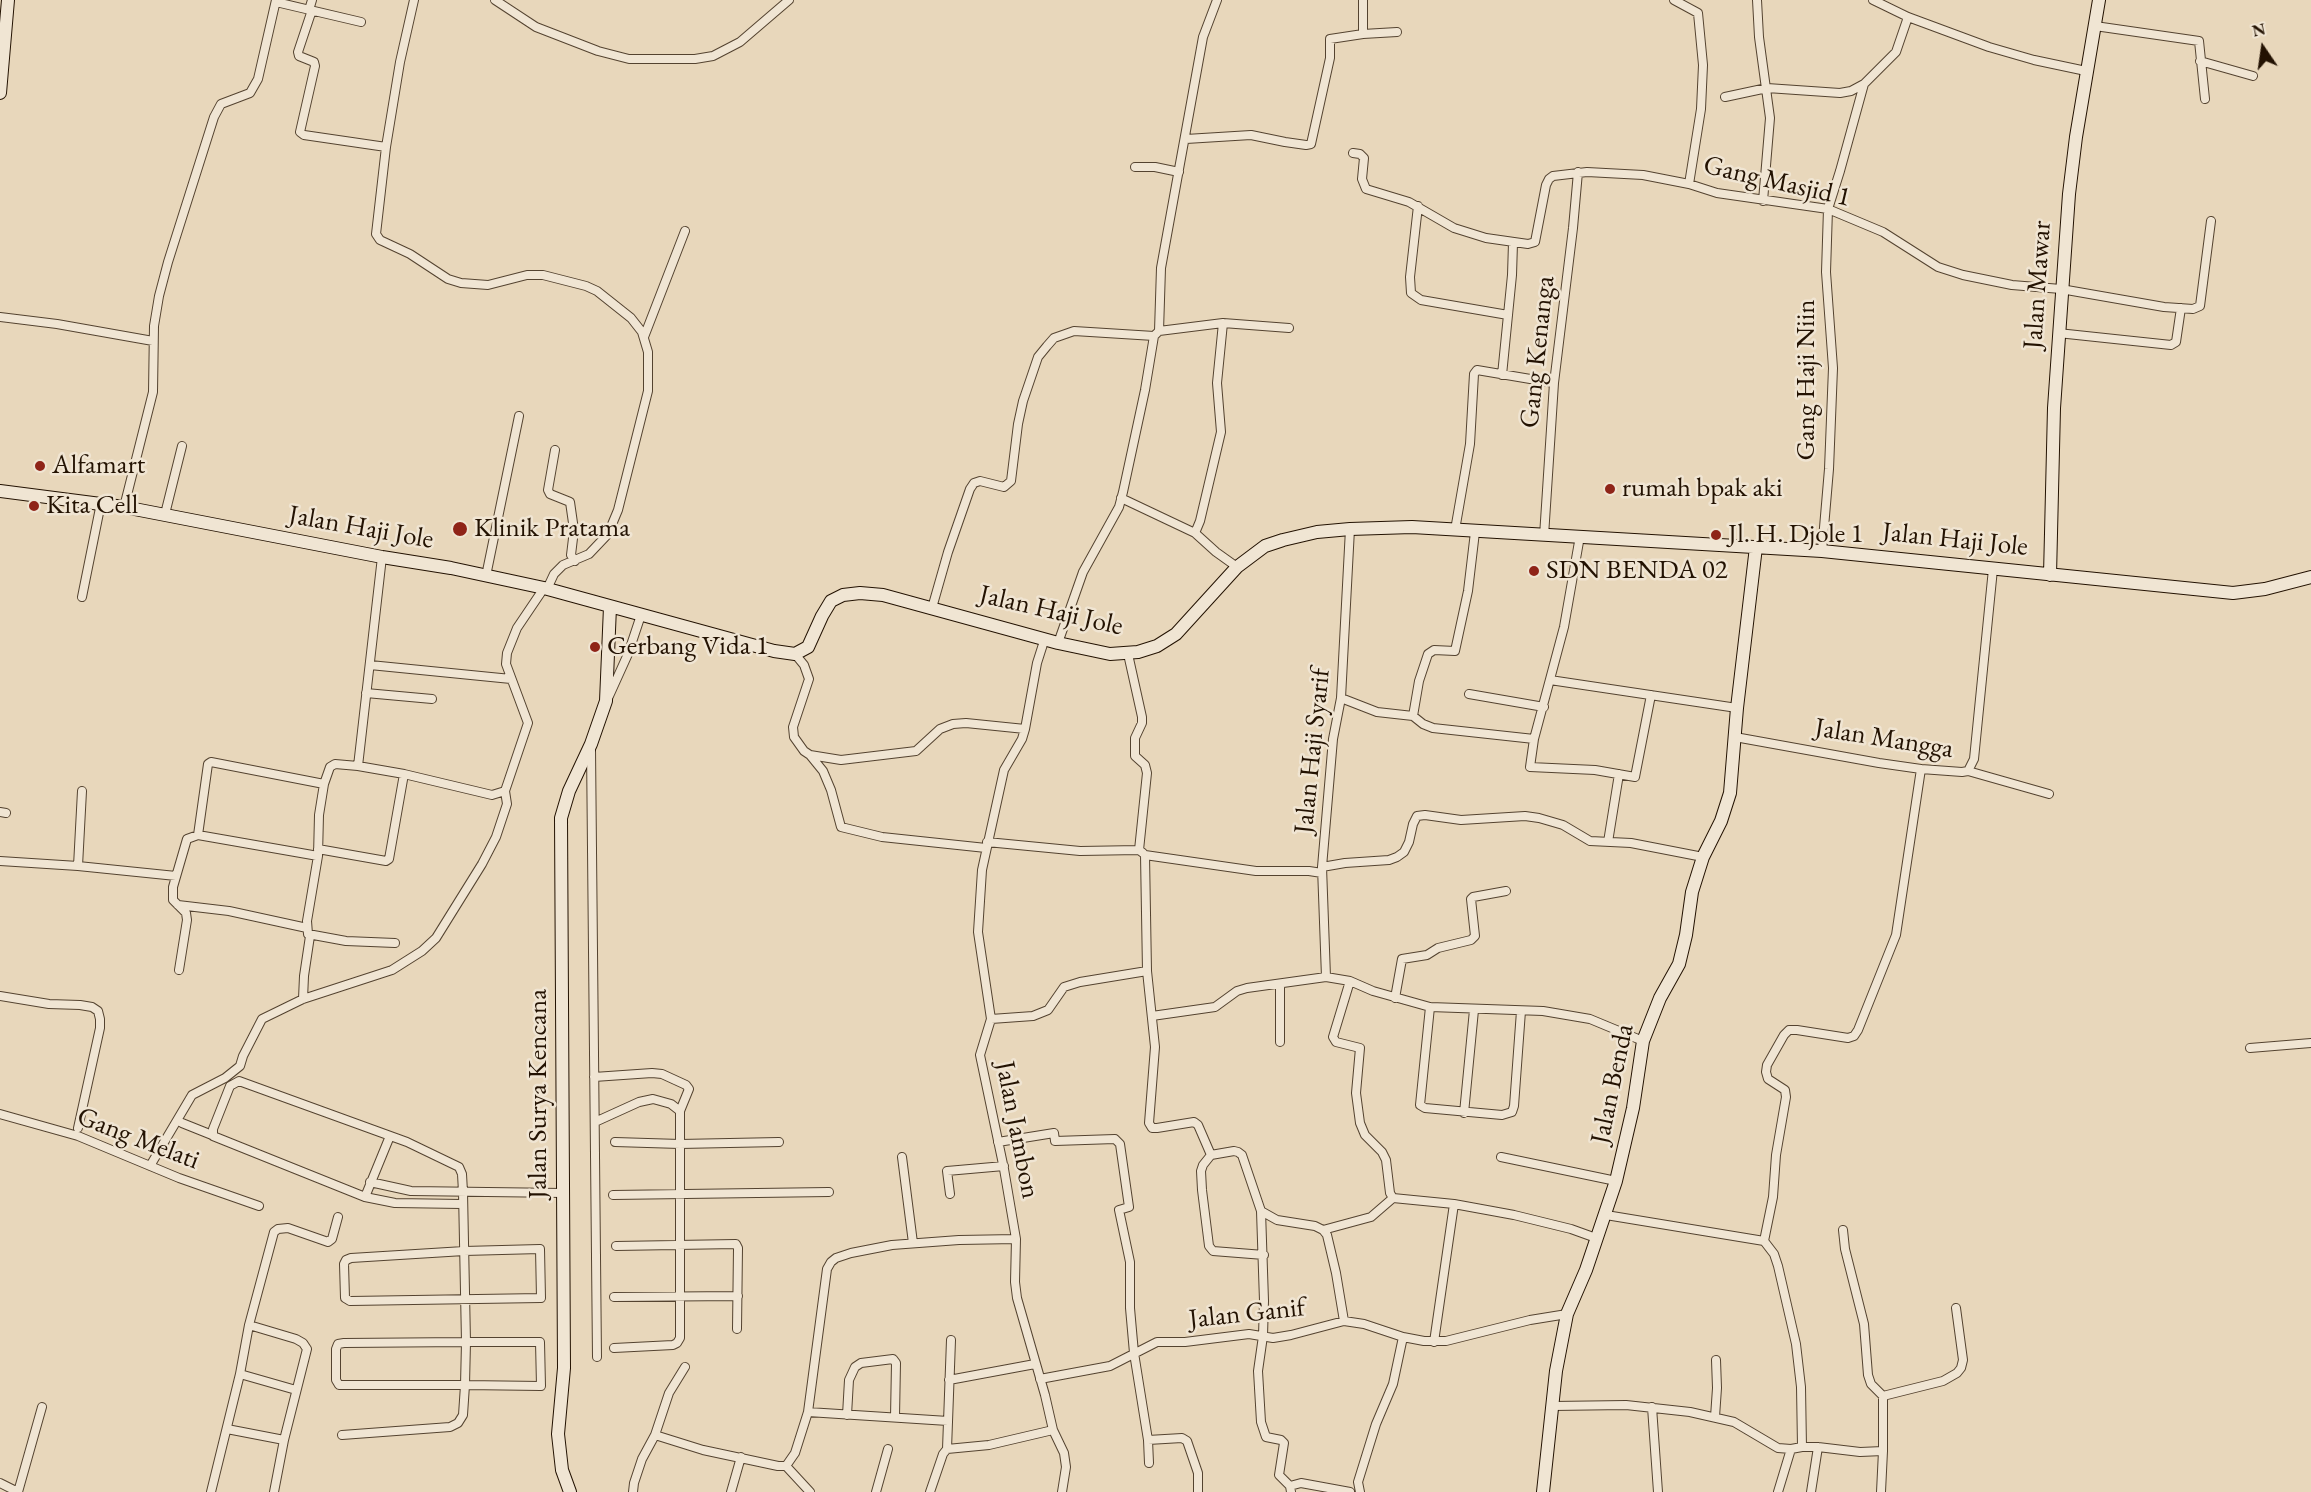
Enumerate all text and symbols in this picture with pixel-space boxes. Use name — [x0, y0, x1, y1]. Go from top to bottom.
north arrow — [2233, 18, 2293, 78]
text: N — [2250, 18, 2268, 42]
street label: Gang Masjid 1 — [1700, 149, 1854, 215]
street label: Jalan Mawar — [2017, 220, 2059, 350]
street label: Gang Kenanga — [1514, 274, 1562, 430]
street label: Gang Haji Niin — [1791, 299, 1823, 461]
place label: Alfamart — [52, 450, 145, 482]
marker: Alfamart — [33, 459, 47, 473]
place label: rumah bpak aki — [1622, 473, 1783, 505]
marker: rumah bpak aki — [1603, 482, 1617, 496]
place label: Kita Cell — [46, 490, 138, 522]
marker: Kita Cell — [27, 499, 41, 513]
street label: Jalan Haji Jole — [286, 499, 436, 557]
place label: Klinik Pratama — [474, 513, 630, 545]
street label: Jalan Haji Jole — [1880, 516, 2030, 564]
place label: Jl. H. Djole 1 — [1728, 519, 1864, 551]
marker: Klinik Pratama — [451, 520, 469, 538]
marker: Jl. H. Djole 1 — [1709, 528, 1723, 542]
place label: SDN BENDA 02 — [1546, 555, 1728, 587]
marker: SDN BENDA 02 — [1527, 564, 1541, 578]
street label: Jalan Haji Jole — [976, 579, 1126, 643]
place label: Gerbang Vida 1 — [607, 631, 769, 663]
marker: Gerbang Vida 1 — [588, 640, 602, 654]
street label: Jalan Haji Syarif — [1288, 667, 1338, 835]
street label: Jalan Mangga — [1812, 712, 1956, 766]
street label: Jalan Surya Kencana — [523, 989, 555, 1199]
street label: Jalan Benda — [1584, 1021, 1642, 1147]
street label: Jalan Jambon — [988, 1059, 1046, 1201]
street label: Gang Melati — [72, 1101, 204, 1177]
street label: Jalan Ganif — [1187, 1292, 1307, 1336]

